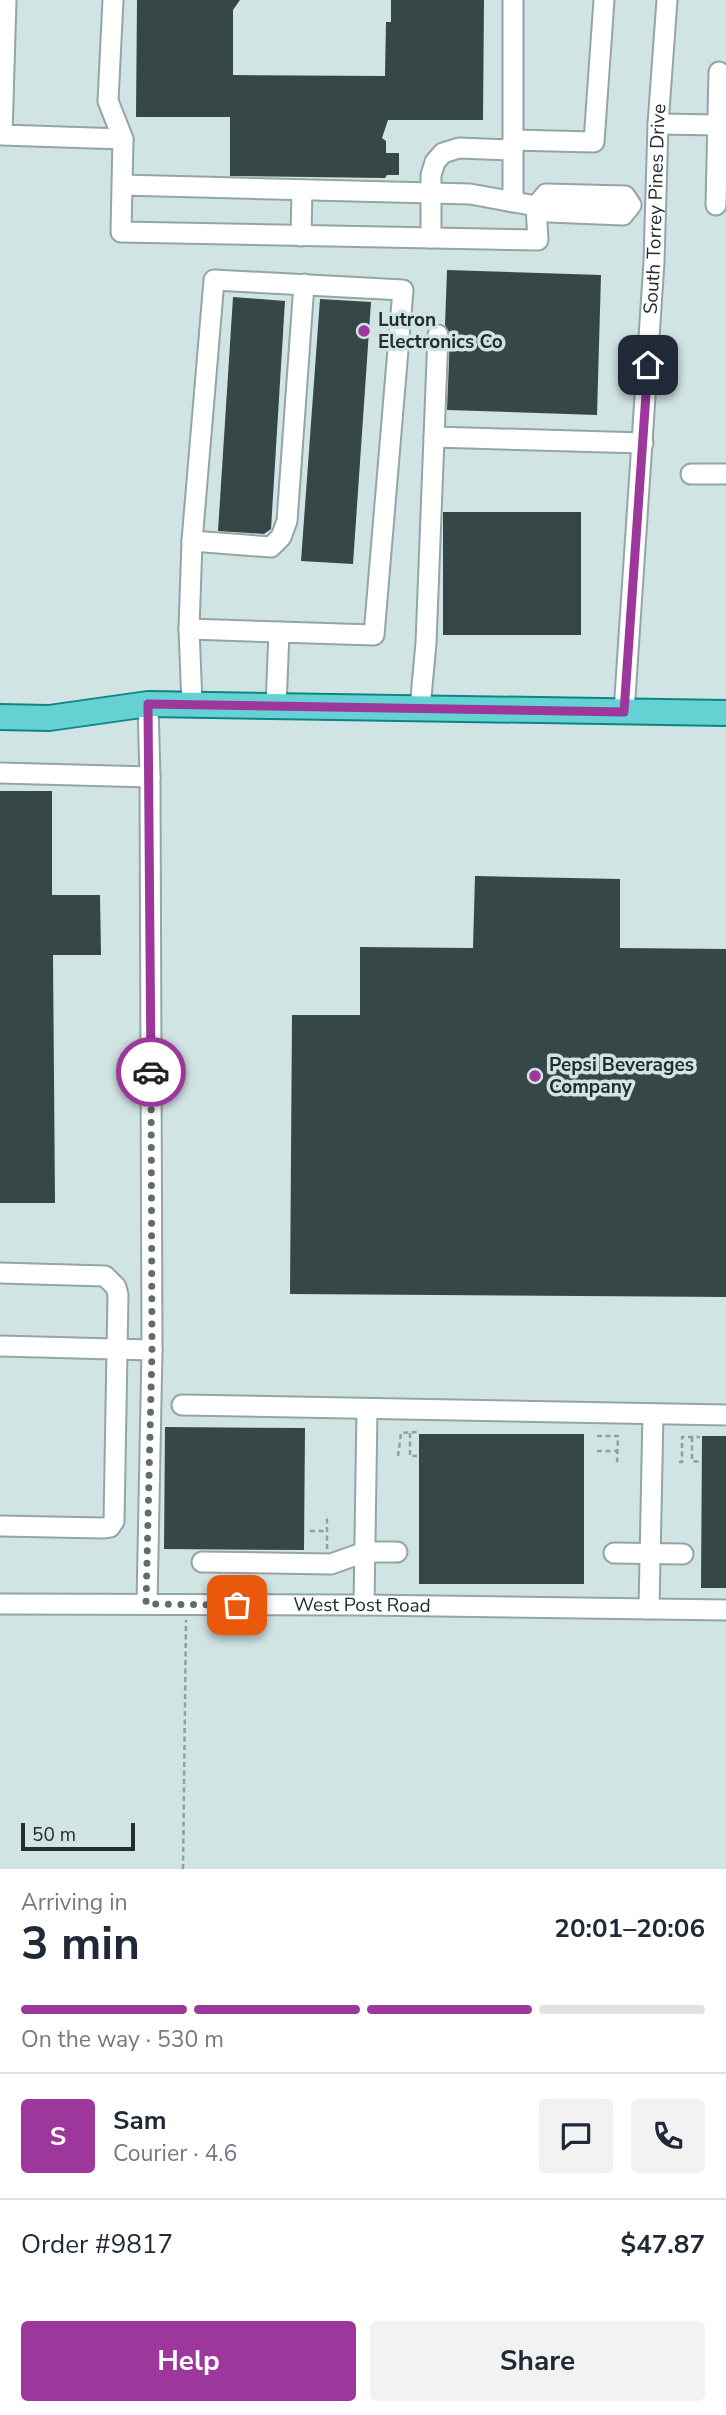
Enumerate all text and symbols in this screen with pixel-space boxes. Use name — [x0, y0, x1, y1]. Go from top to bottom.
street label: South Torrey Pines Drive — [638, 103, 672, 315]
place label: Lutron Electronics Co — [378, 307, 503, 355]
marker: Lutron Electronics Co — [356, 323, 372, 339]
pin — [618, 335, 678, 395]
icon: home — [629, 346, 667, 384]
courier — [116, 1037, 186, 1107]
place label: Pepsi Beverages Company — [549, 1052, 694, 1100]
icon: car — [132, 1053, 170, 1091]
marker: Pepsi Beverages Company — [527, 1068, 543, 1084]
pin — [207, 1575, 267, 1635]
icon: bag — [218, 1586, 256, 1624]
street label: West Post Road — [293, 1592, 431, 1619]
scale bar — [21, 1820, 135, 1852]
text: 50 m — [32, 1822, 76, 1848]
text: Arriving in — [21, 1887, 128, 1918]
text: 20:01–20:06 — [554, 1911, 705, 1946]
text: 3 min — [21, 1912, 140, 1975]
text: On the way · 530 m — [21, 2024, 224, 2055]
button: chat — [539, 2099, 613, 2173]
button: phone — [631, 2099, 705, 2173]
text: Sam — [113, 2103, 166, 2138]
text: S — [50, 2119, 66, 2154]
text: Courier · 4.6 — [113, 2138, 237, 2169]
text: Order #9817 — [21, 2227, 173, 2262]
text: $47.87 — [621, 2227, 705, 2262]
button: Help — [21, 2321, 356, 2401]
button: Share — [370, 2321, 705, 2401]

